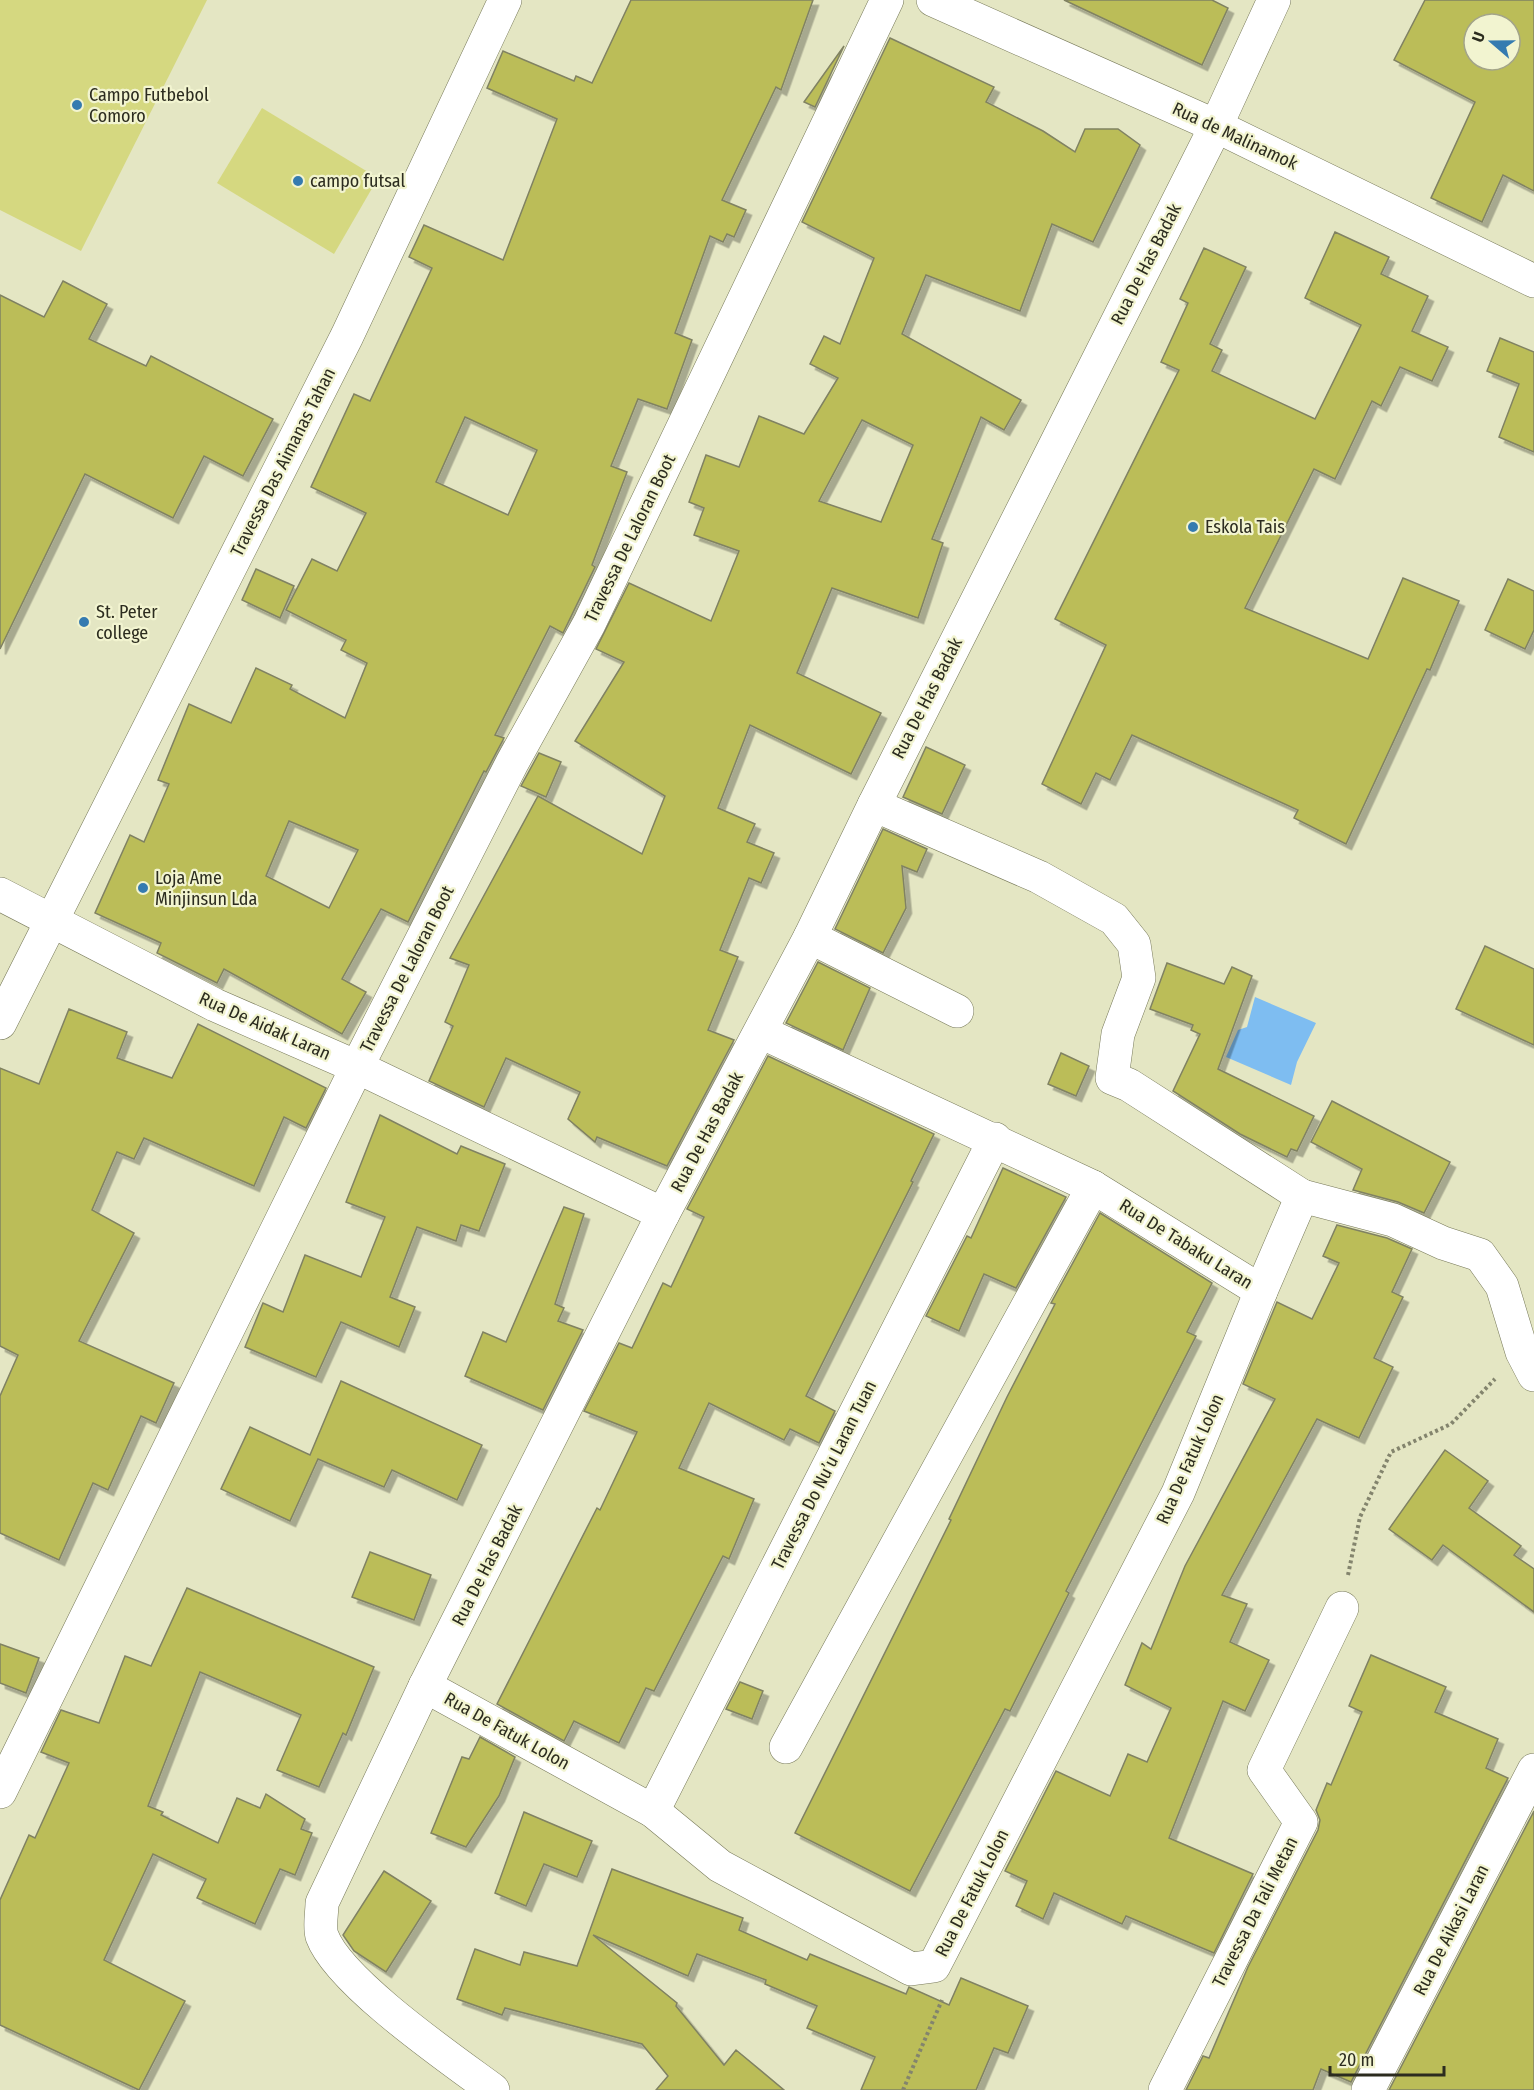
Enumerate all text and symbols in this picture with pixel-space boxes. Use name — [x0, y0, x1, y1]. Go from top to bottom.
north arrow — [1462, 12, 1522, 72]
text: U — [1468, 29, 1489, 45]
place label: Campo Futbebol Comoro — [89, 84, 209, 127]
street label: Rua de Malinamok — [1169, 97, 1302, 175]
marker: Campo Futbebol Comoro — [70, 98, 84, 112]
place label: campo futsal — [310, 170, 405, 192]
marker: campo futsal — [291, 174, 305, 188]
street label: Rua De Has Badak — [1106, 199, 1186, 328]
street label: Travessa Das Aimanas Tahan — [226, 364, 340, 560]
street label: Travessa De Laloran Boot — [580, 450, 680, 626]
place label: Eskola Tais — [1205, 516, 1285, 538]
marker: Eskola Tais — [1186, 520, 1200, 534]
place label: St. Peter college — [96, 601, 158, 644]
marker: St. Peter college — [77, 615, 91, 629]
street label: Rua De Has Badak — [887, 633, 967, 762]
place label: Loja Ame Minjinsun Lda — [155, 867, 257, 910]
marker: Loja Ame Minjinsun Lda — [136, 881, 150, 895]
street label: Travessa De Laloran Boot — [355, 882, 459, 1056]
street label: Rua De Aidak Laran — [196, 987, 334, 1065]
street label: Rua De Has Badak — [666, 1068, 748, 1196]
street label: Rua De Tabaku Laran — [1115, 1194, 1257, 1294]
street label: Travessa Do Nu’u Laran Tuan — [767, 1377, 881, 1573]
street label: Rua De Fatuk Lolon — [1151, 1391, 1229, 1527]
street label: Rua De Has Badak — [447, 1500, 527, 1629]
street label: Rua De Fatuk Lolon — [440, 1687, 574, 1775]
street label: Rua De Fatuk Lolon — [930, 1826, 1014, 1960]
street label: Travessa Da Tali Metan — [1208, 1833, 1302, 1991]
street label: Rua De Aikasi Laran — [1409, 1861, 1493, 1999]
scale bar — [1330, 2039, 1444, 2077]
text: 20 m — [1339, 2049, 1374, 2071]

